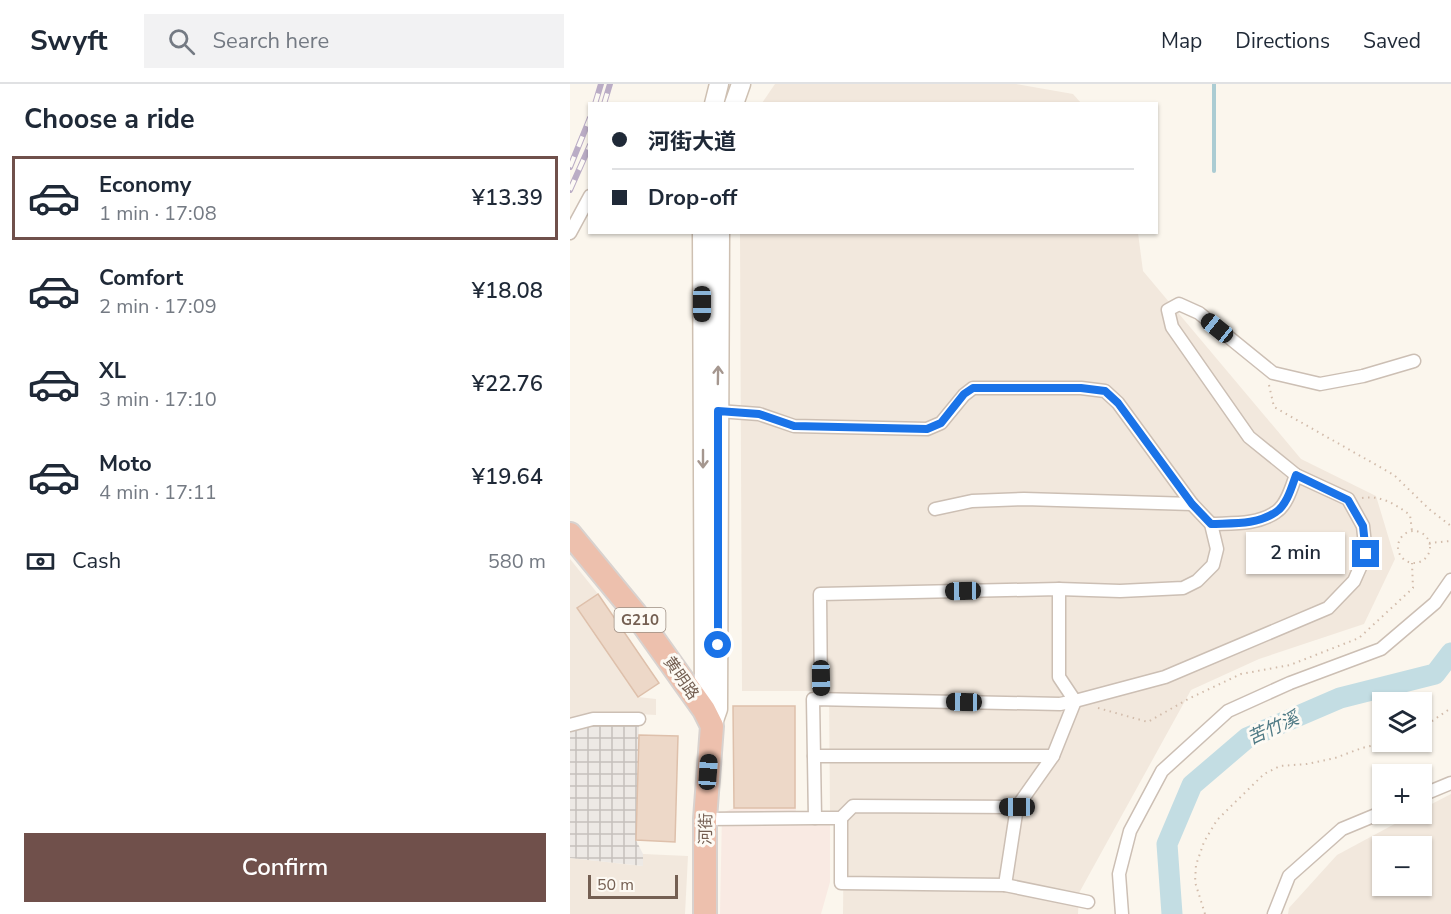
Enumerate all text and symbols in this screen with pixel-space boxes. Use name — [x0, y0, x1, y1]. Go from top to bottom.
search box — [144, 14, 564, 68]
text: Swyft — [30, 22, 108, 60]
icon: search — [165, 25, 198, 58]
text: Search here — [213, 26, 329, 56]
text: Map — [1161, 27, 1202, 55]
text: Directions — [1235, 27, 1330, 55]
text: Saved — [1363, 27, 1421, 55]
text: Choose a ride — [24, 101, 195, 138]
text: 河街大道 — [648, 127, 736, 157]
text: Economy — [99, 170, 191, 200]
icon: car — [27, 171, 81, 225]
text: ¥13.39 — [472, 183, 543, 213]
text: Drop-off — [648, 183, 737, 213]
text: 1 min · 17:08 — [99, 200, 217, 227]
text: Comfort — [99, 263, 183, 293]
icon: car — [27, 264, 81, 318]
text: ¥18.08 — [472, 276, 543, 306]
car — [693, 286, 711, 322]
text: 2 min · 17:09 — [99, 293, 217, 320]
car — [1197, 310, 1237, 346]
text: XL — [99, 356, 126, 386]
icon: car — [27, 357, 81, 411]
one-way arrow — [712, 365, 724, 385]
text: ¥22.76 — [472, 369, 543, 399]
text: 3 min · 17:10 — [99, 386, 217, 413]
one-way arrow — [697, 448, 709, 468]
text: Moto — [99, 449, 152, 479]
icon: car — [27, 450, 81, 504]
text: ¥19.64 — [472, 462, 543, 492]
text: 4 min · 17:11 — [99, 479, 217, 506]
callout: 2 min — [1246, 533, 1345, 575]
text: 2 min — [1270, 539, 1321, 566]
route end — [1352, 540, 1379, 567]
icon: cash — [24, 545, 57, 578]
text: Cash — [72, 546, 121, 576]
text: 580 m — [488, 548, 546, 575]
car — [945, 582, 981, 600]
road number: G210 — [614, 608, 666, 632]
route start — [704, 631, 731, 658]
street label: 黄明路 — [658, 652, 704, 704]
car — [812, 660, 830, 696]
map controls — [1372, 692, 1432, 896]
button: layers — [1372, 692, 1432, 752]
car — [946, 693, 982, 711]
water label: 苦竹溪 — [1243, 705, 1304, 750]
car — [698, 753, 718, 791]
button: + — [1372, 764, 1432, 824]
car — [999, 798, 1035, 816]
street label: 河街 — [695, 813, 717, 845]
button: Confirm — [24, 833, 546, 902]
button: − — [1372, 836, 1432, 896]
scale bar — [588, 872, 678, 900]
text: 50 m — [597, 874, 634, 896]

